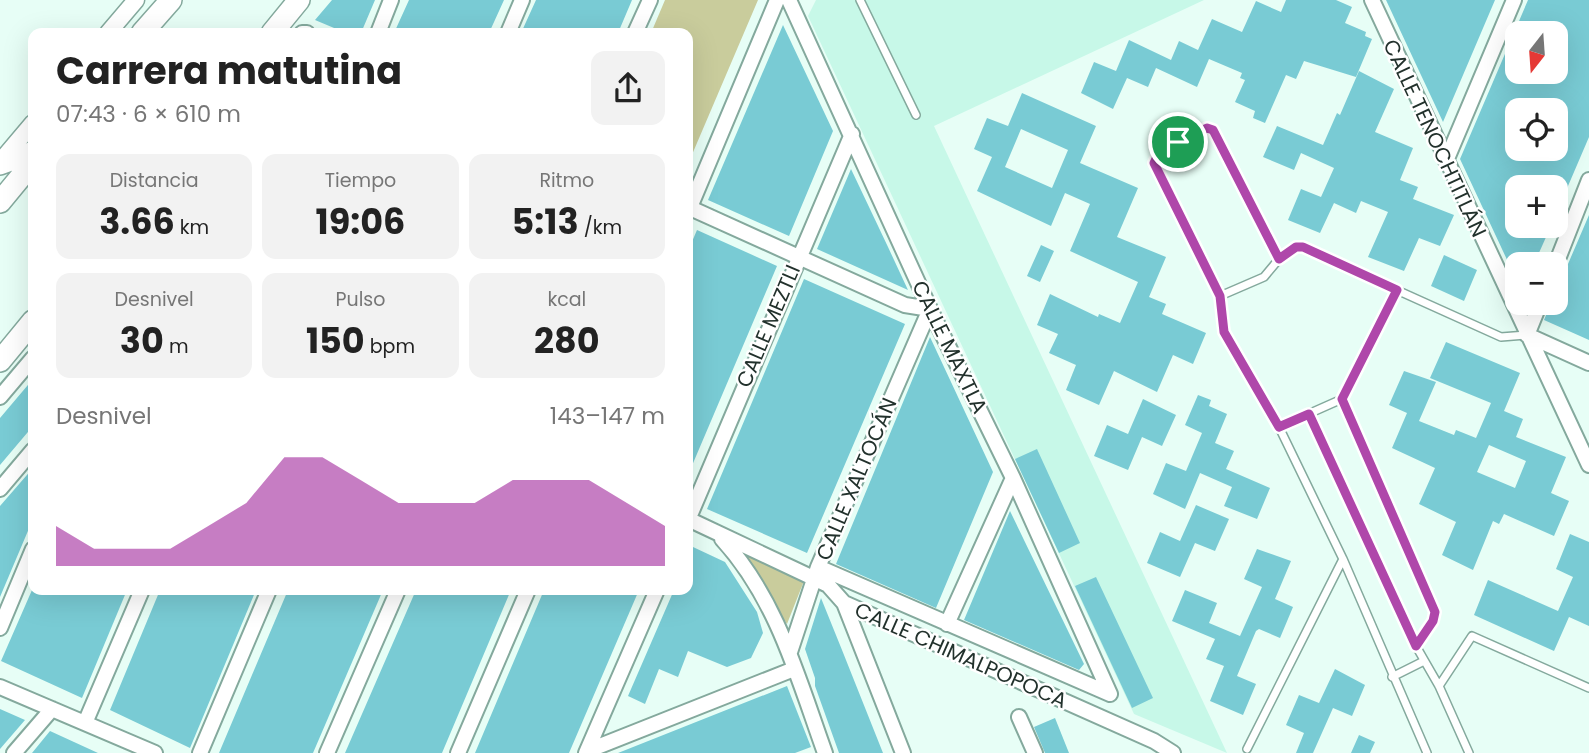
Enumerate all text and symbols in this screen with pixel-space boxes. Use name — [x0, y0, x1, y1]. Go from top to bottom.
north arrow — [1505, 21, 1568, 84]
map controls — [1505, 21, 1568, 315]
street label: CALLE TENOCHTITLÁN — [1376, 34, 1494, 242]
text: Carrera matutina — [56, 44, 402, 97]
button: share — [591, 51, 665, 125]
text: 07:43 · 6 × 610 m — [56, 98, 241, 130]
button: locate — [1505, 98, 1568, 161]
pin — [1148, 112, 1208, 172]
icon: arrive — [1159, 123, 1197, 161]
text: Distancia — [110, 167, 199, 194]
text: Tiempo — [325, 167, 396, 194]
text: Ritmo — [539, 167, 594, 194]
button: + — [1505, 175, 1568, 238]
text: 3.66 — [99, 197, 175, 246]
text: 19:06 — [316, 197, 405, 246]
text: 5:13 — [512, 197, 579, 246]
text: km — [175, 214, 209, 241]
text: /km — [579, 214, 622, 241]
button: − — [1505, 252, 1568, 315]
street label: CALLE MEZTLI — [729, 260, 807, 392]
street label: CALLE MAXTLA — [905, 276, 995, 418]
text: Desnivel — [115, 286, 194, 313]
text: Pulso — [336, 286, 385, 313]
text: kcal — [547, 286, 586, 313]
text: 30 — [120, 316, 164, 365]
text: 150 — [306, 316, 365, 365]
text: 280 — [534, 316, 600, 365]
text: m — [164, 333, 188, 360]
text: bpm — [365, 333, 415, 360]
street label: CALLE XALTOCÁN — [809, 393, 903, 565]
text: Desnivel — [56, 400, 152, 432]
text: 143–147 m — [550, 400, 665, 432]
street label: CALLE CHIMALPOPOCA — [850, 595, 1072, 715]

